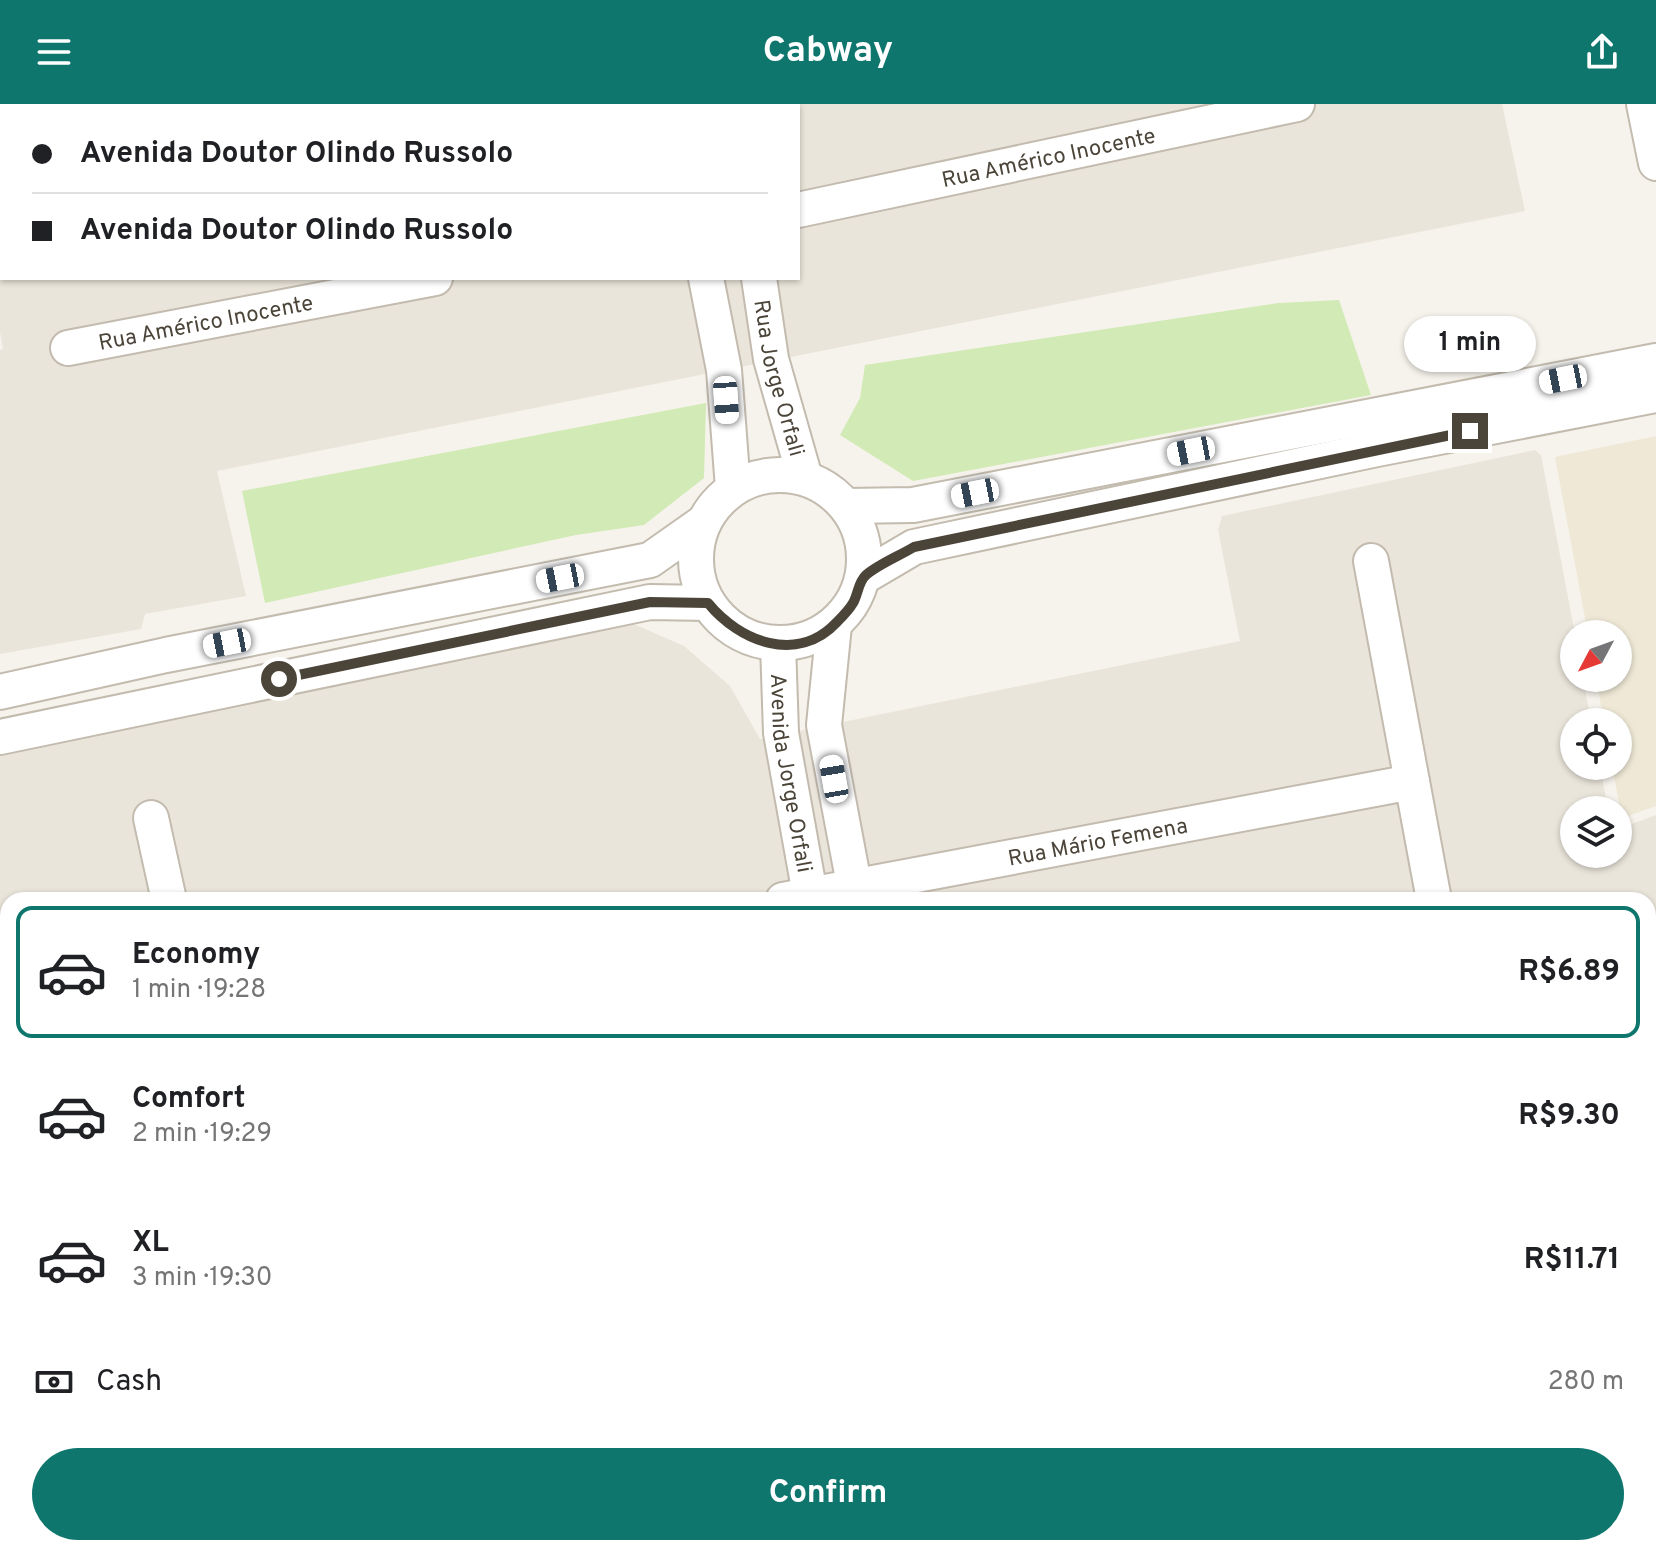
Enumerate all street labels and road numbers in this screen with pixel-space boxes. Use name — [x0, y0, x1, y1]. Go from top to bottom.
street label: Rua Américo Inocente — [939, 123, 1158, 195]
street label: Rua Américo Inocente — [96, 291, 316, 358]
street label: Rua Jorge Orfali — [746, 298, 809, 460]
street label: Avenida Jorge Orfali — [763, 673, 817, 875]
street label: Rua Mário Femena — [1006, 813, 1190, 874]

